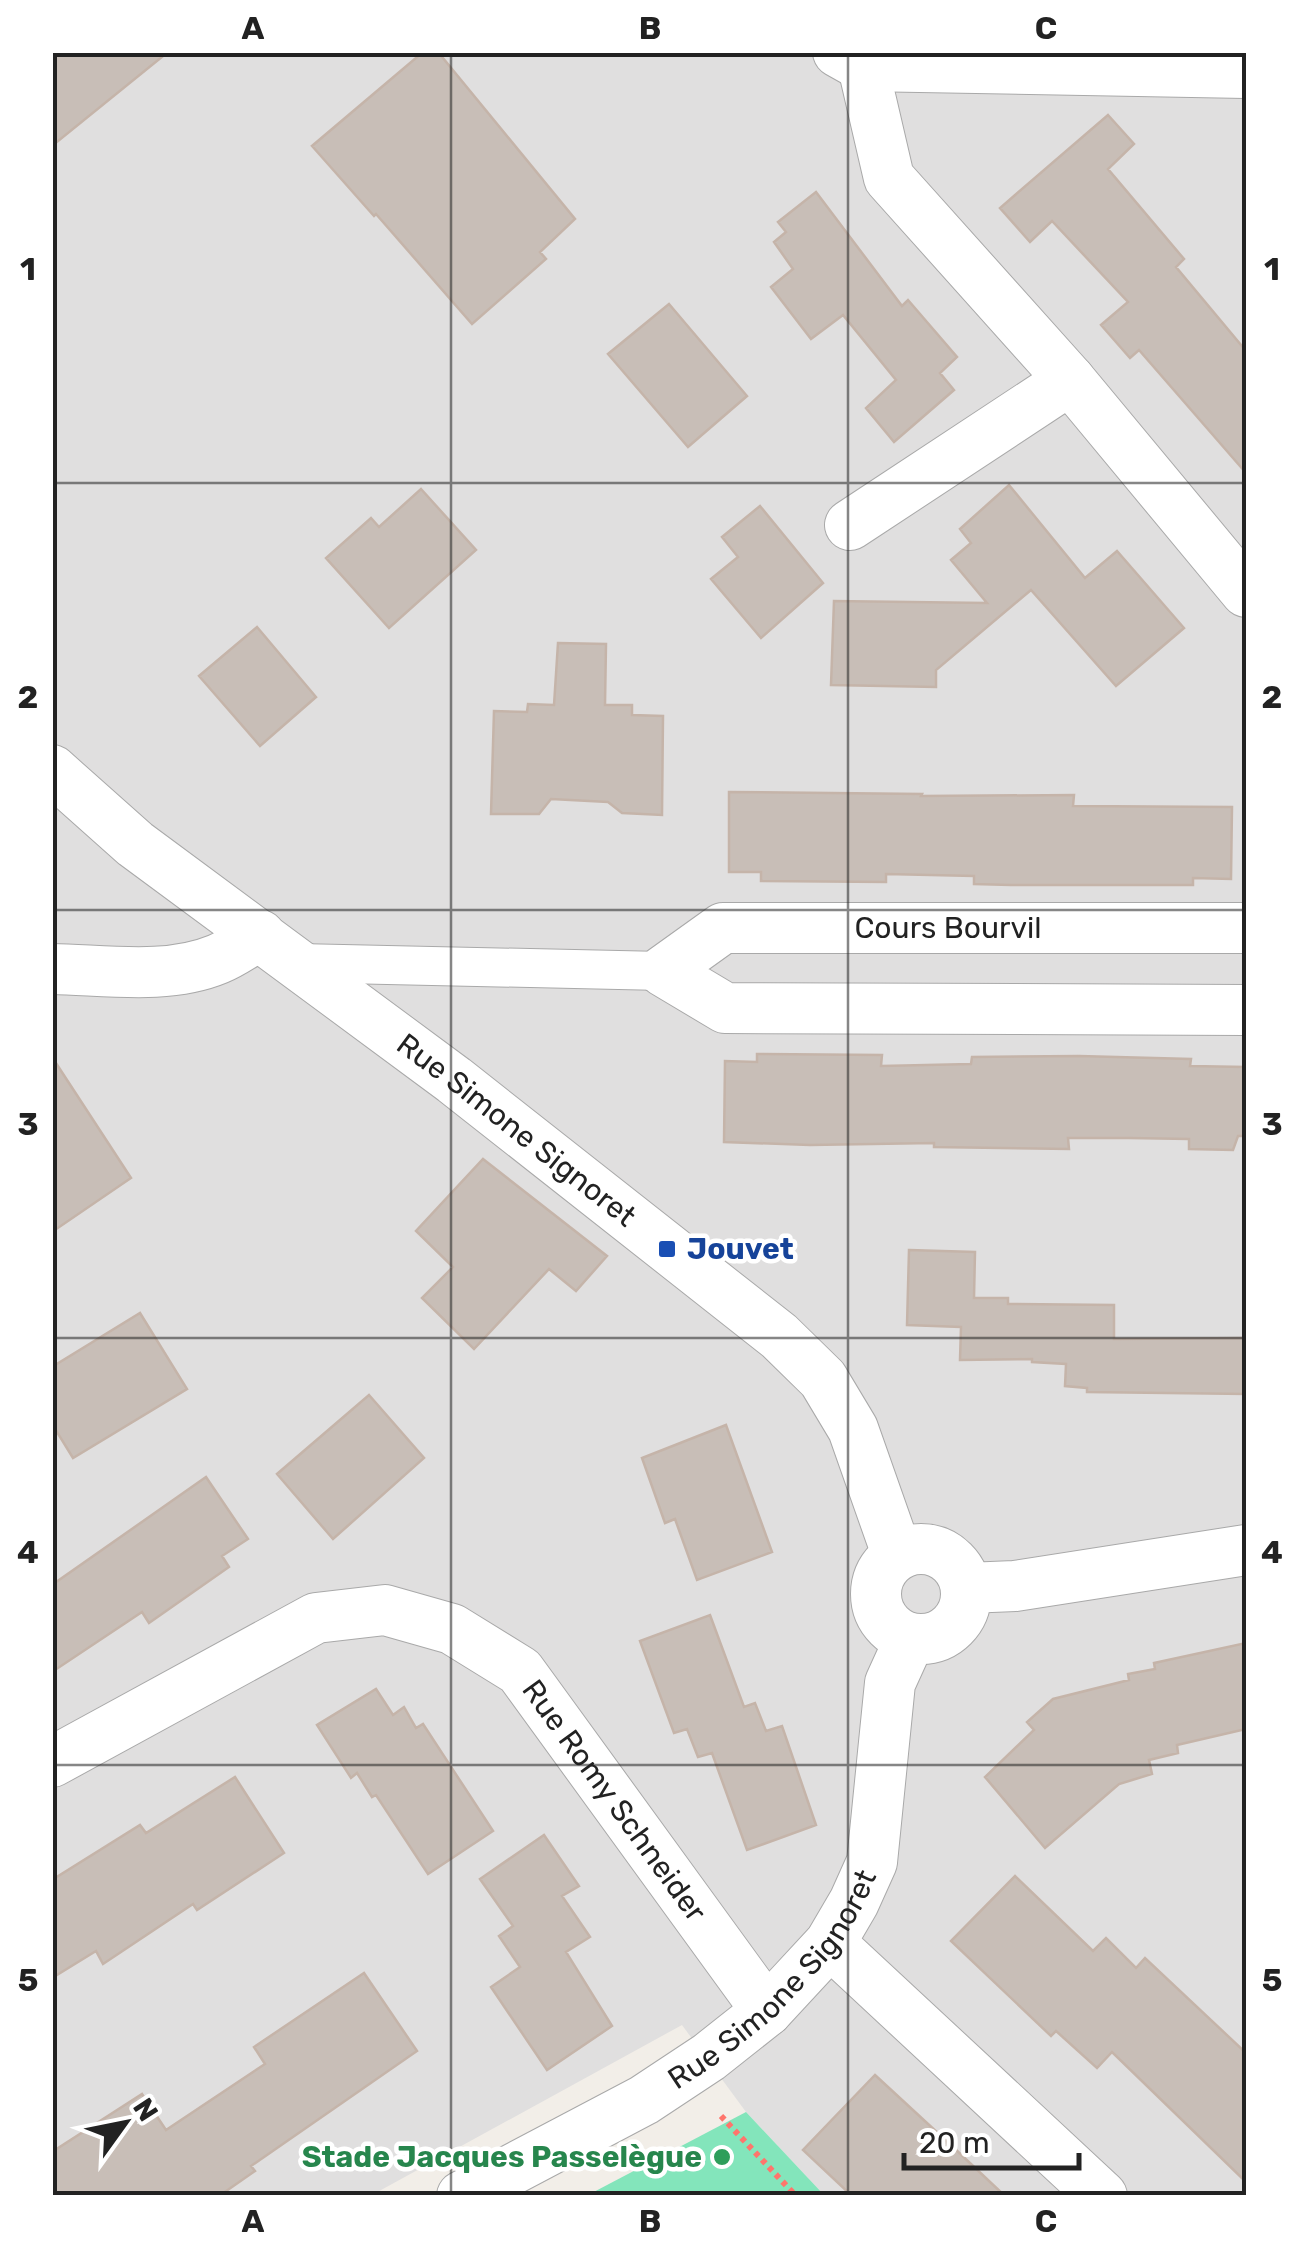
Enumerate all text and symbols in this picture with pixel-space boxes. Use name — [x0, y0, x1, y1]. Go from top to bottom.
text: A — [242, 9, 265, 47]
text: B — [639, 9, 661, 47]
text: C — [1035, 9, 1057, 47]
text: 1 — [20, 250, 36, 288]
text: 1 — [1264, 250, 1280, 288]
text: 2 — [18, 678, 38, 716]
text: 2 — [1262, 678, 1282, 716]
street label: Cours Bourvil — [854, 910, 1042, 946]
street label: Rue Simone Signoret — [390, 1026, 643, 1234]
text: 3 — [17, 1105, 39, 1143]
text: 3 — [1261, 1105, 1283, 1143]
place label: Jouvet — [687, 1231, 794, 1267]
marker: Jouvet — [656, 1238, 678, 1260]
text: 4 — [17, 1533, 39, 1571]
text: 4 — [1261, 1533, 1283, 1571]
street label: Rue Romy Schneider — [514, 1673, 714, 1929]
street label: Rue Simone Signoret — [661, 1864, 884, 2097]
text: 5 — [18, 1961, 38, 1999]
text: 5 — [1262, 1961, 1282, 1999]
north arrow — [75, 2073, 175, 2173]
text: N — [126, 2092, 165, 2127]
scale bar — [904, 2108, 1079, 2170]
text: 20 m — [919, 2125, 990, 2161]
place label: Stade Jacques Passelègue — [302, 2139, 702, 2175]
marker: Stade Jacques Passelègue — [711, 2146, 733, 2168]
text: A — [242, 2202, 265, 2240]
text: B — [639, 2202, 661, 2240]
text: C — [1035, 2202, 1057, 2240]

